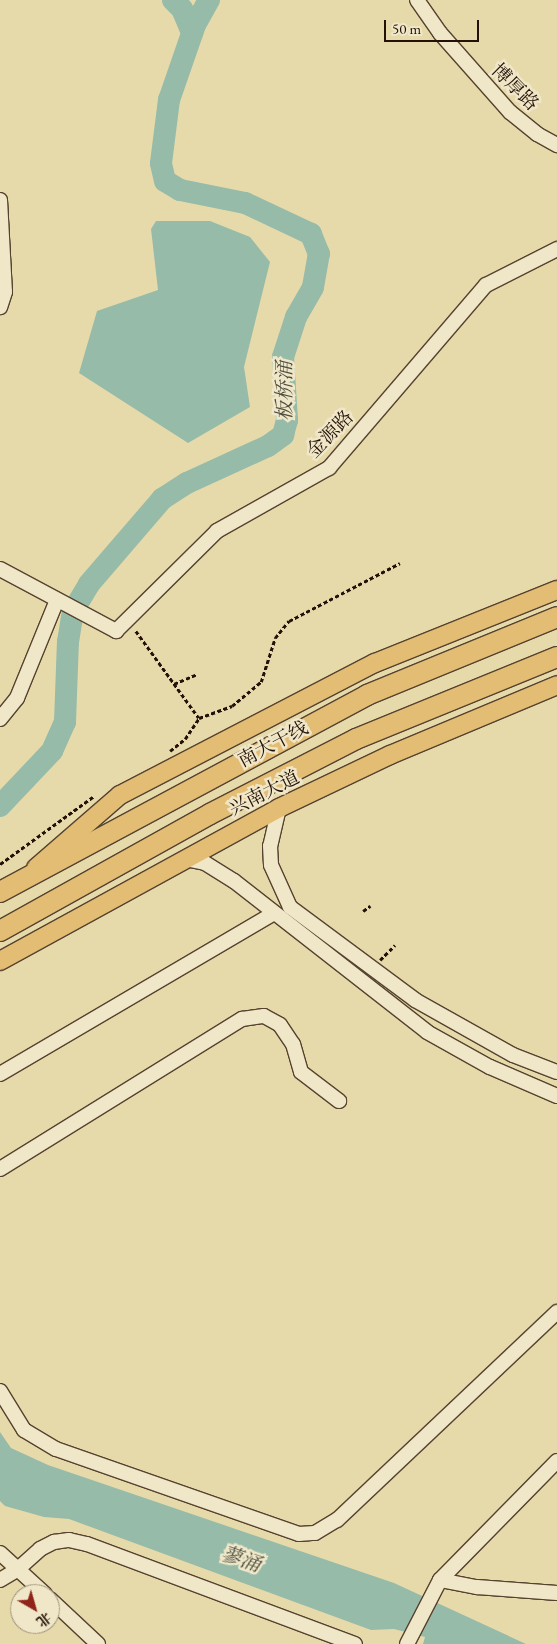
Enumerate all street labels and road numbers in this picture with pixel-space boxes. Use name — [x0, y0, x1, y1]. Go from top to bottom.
street label: 博厚路 — [487, 59, 543, 115]
street label: 金源路 — [302, 406, 358, 462]
street label: 南大干线 — [234, 716, 312, 772]
street label: 兴南大道 — [225, 766, 303, 820]

